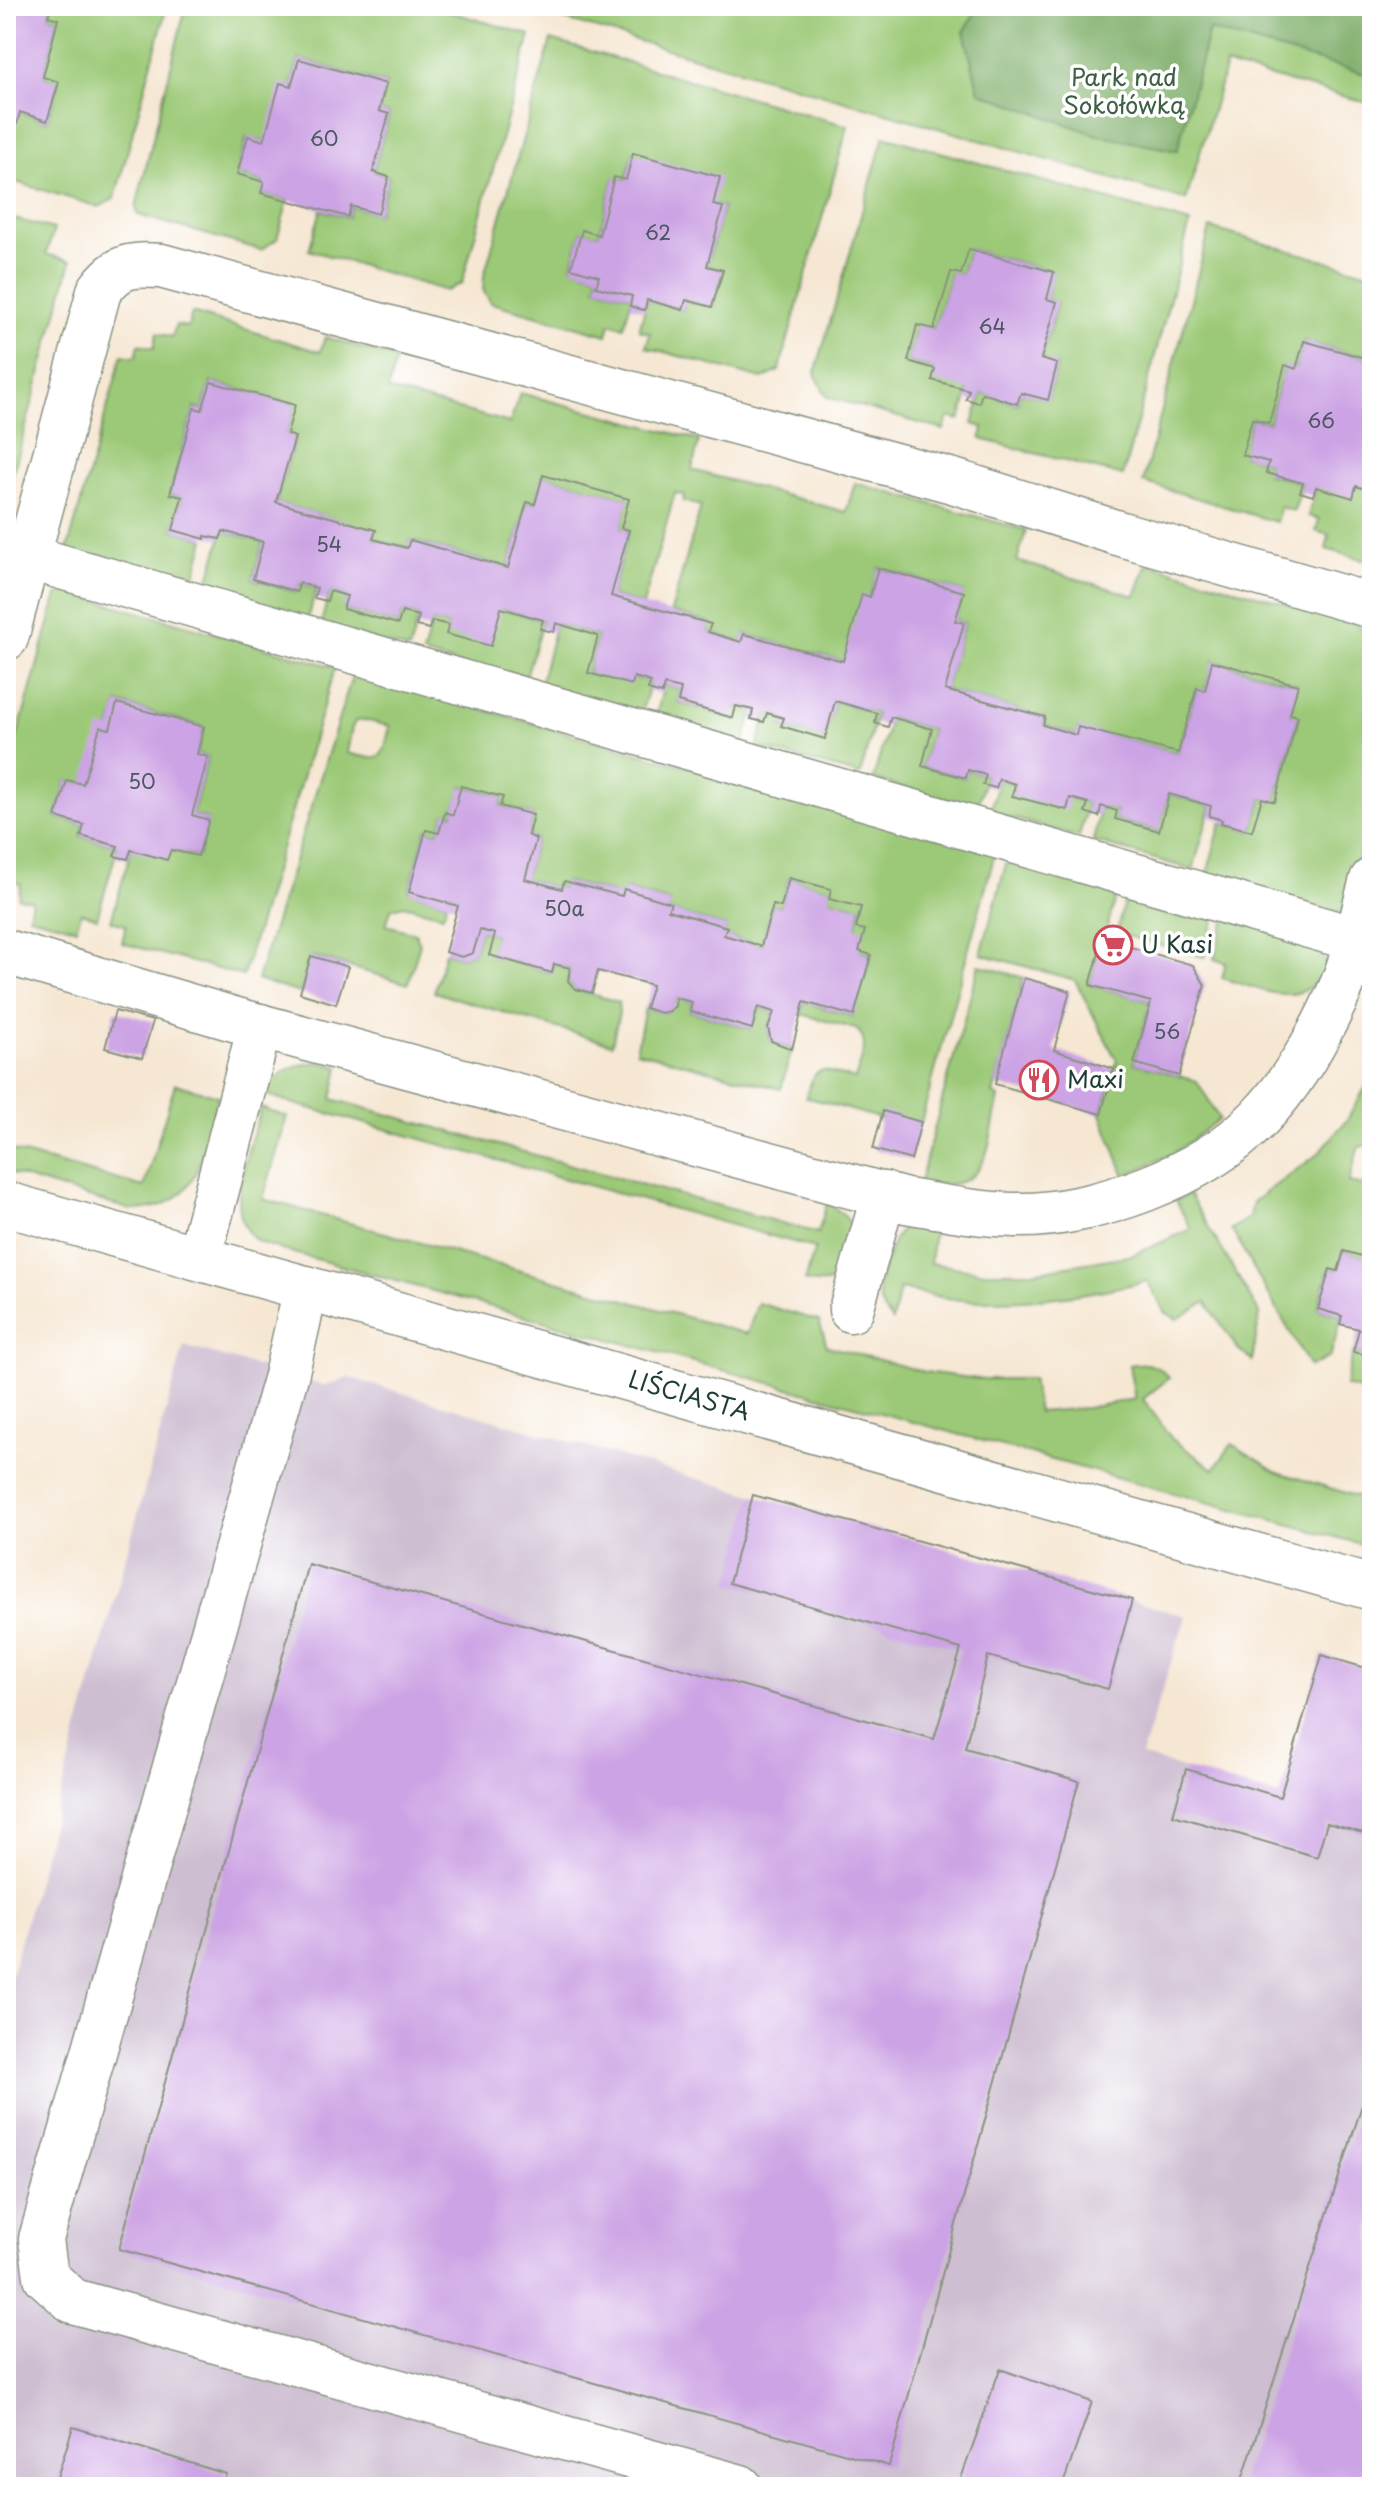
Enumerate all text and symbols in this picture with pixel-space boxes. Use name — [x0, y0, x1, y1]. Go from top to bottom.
park label: Park nad Sokołówką — [1063, 58, 1185, 122]
house number: 60 — [310, 123, 338, 153]
house number: 62 — [645, 217, 671, 247]
house number: 64 — [978, 311, 1006, 341]
house number: 66 — [1307, 405, 1335, 435]
house number: 54 — [316, 529, 342, 559]
house number: 50 — [128, 766, 156, 796]
house number: 50a — [544, 893, 584, 923]
supermarket icon: U Kasi — [1092, 924, 1134, 966]
place label: U Kasi — [1141, 925, 1213, 961]
house number: 56 — [1154, 1016, 1180, 1046]
restaurant icon: Maxi — [1018, 1059, 1060, 1101]
place label: Maxi — [1067, 1060, 1124, 1096]
street label: LIŚCIASTA — [625, 1360, 755, 1429]

